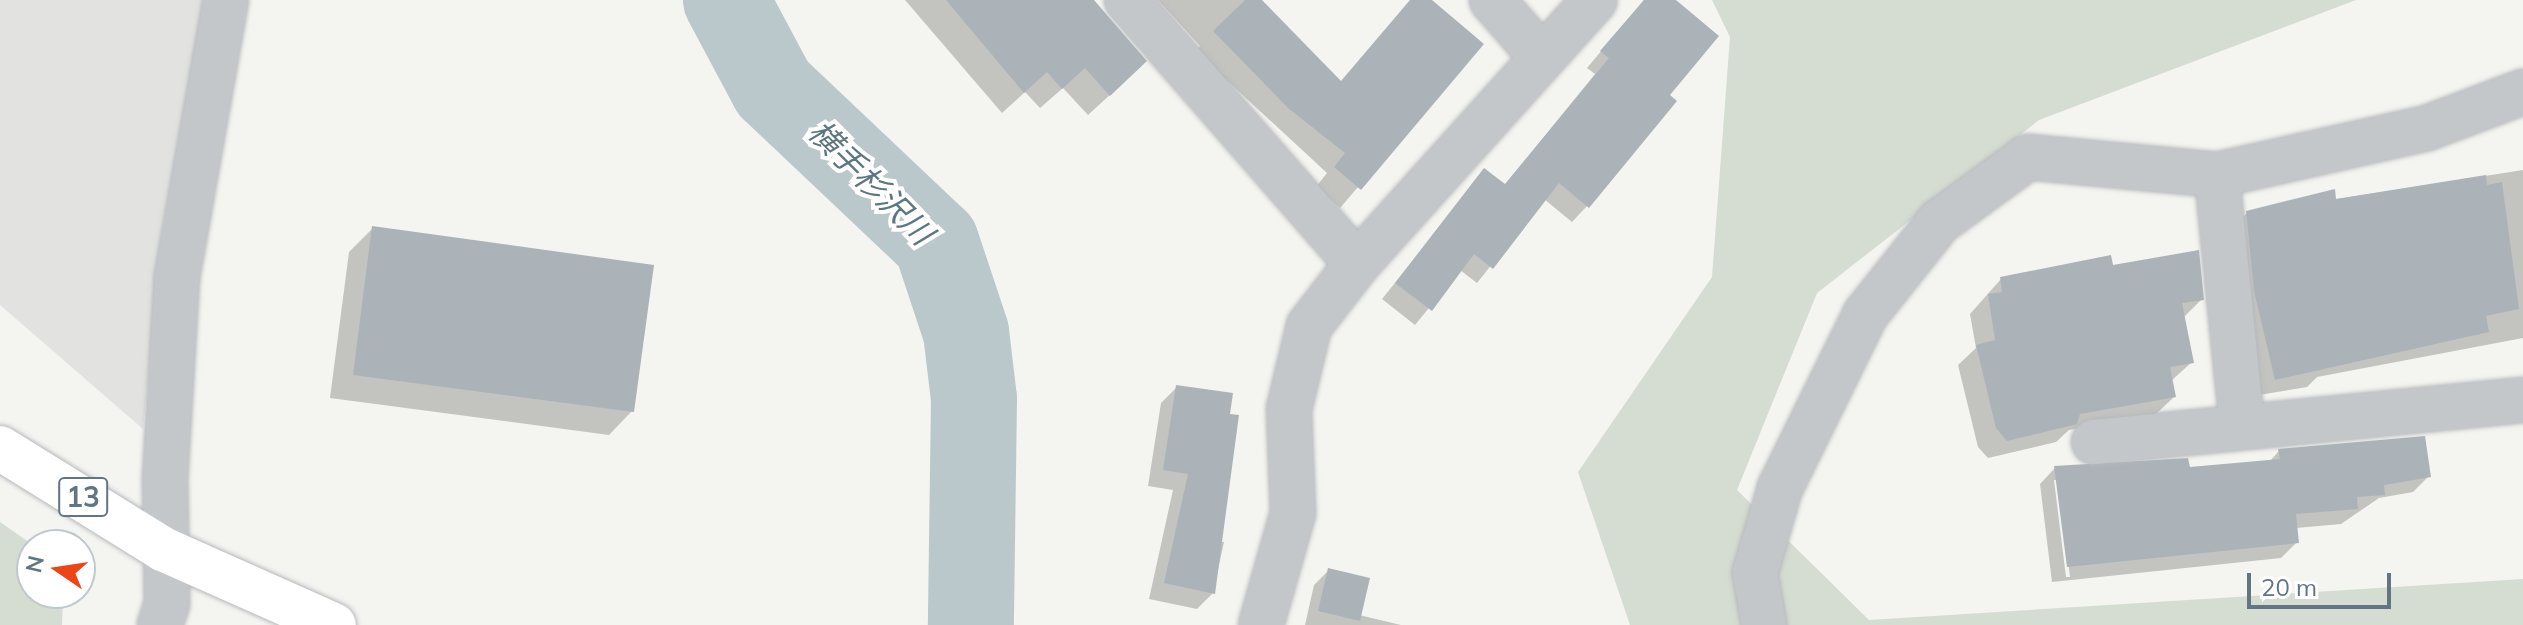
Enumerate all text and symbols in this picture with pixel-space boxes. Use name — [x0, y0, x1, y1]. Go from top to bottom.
water label: 横手杉沢川 — [801, 112, 941, 252]
road number: 13 — [57, 473, 109, 521]
north arrow — [16, 529, 96, 609]
text: N — [19, 553, 50, 575]
scale bar — [2251, 557, 2395, 607]
text: 20 m — [2261, 572, 2317, 602]

